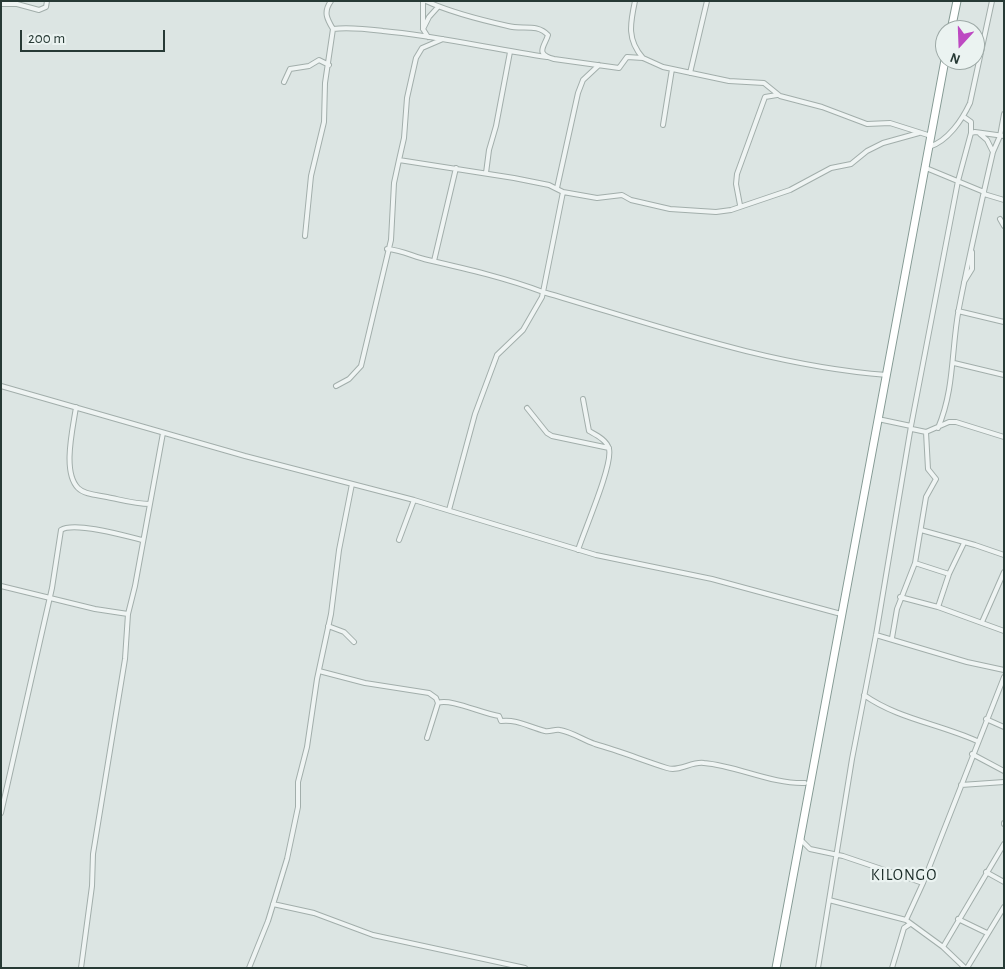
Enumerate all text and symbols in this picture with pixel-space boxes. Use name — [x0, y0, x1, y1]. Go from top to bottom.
scale bar — [22, 20, 168, 52]
north arrow — [935, 20, 985, 70]
text: 200 m — [28, 31, 65, 46]
text: N — [948, 50, 962, 66]
district label: KILONGO — [870, 865, 938, 885]

